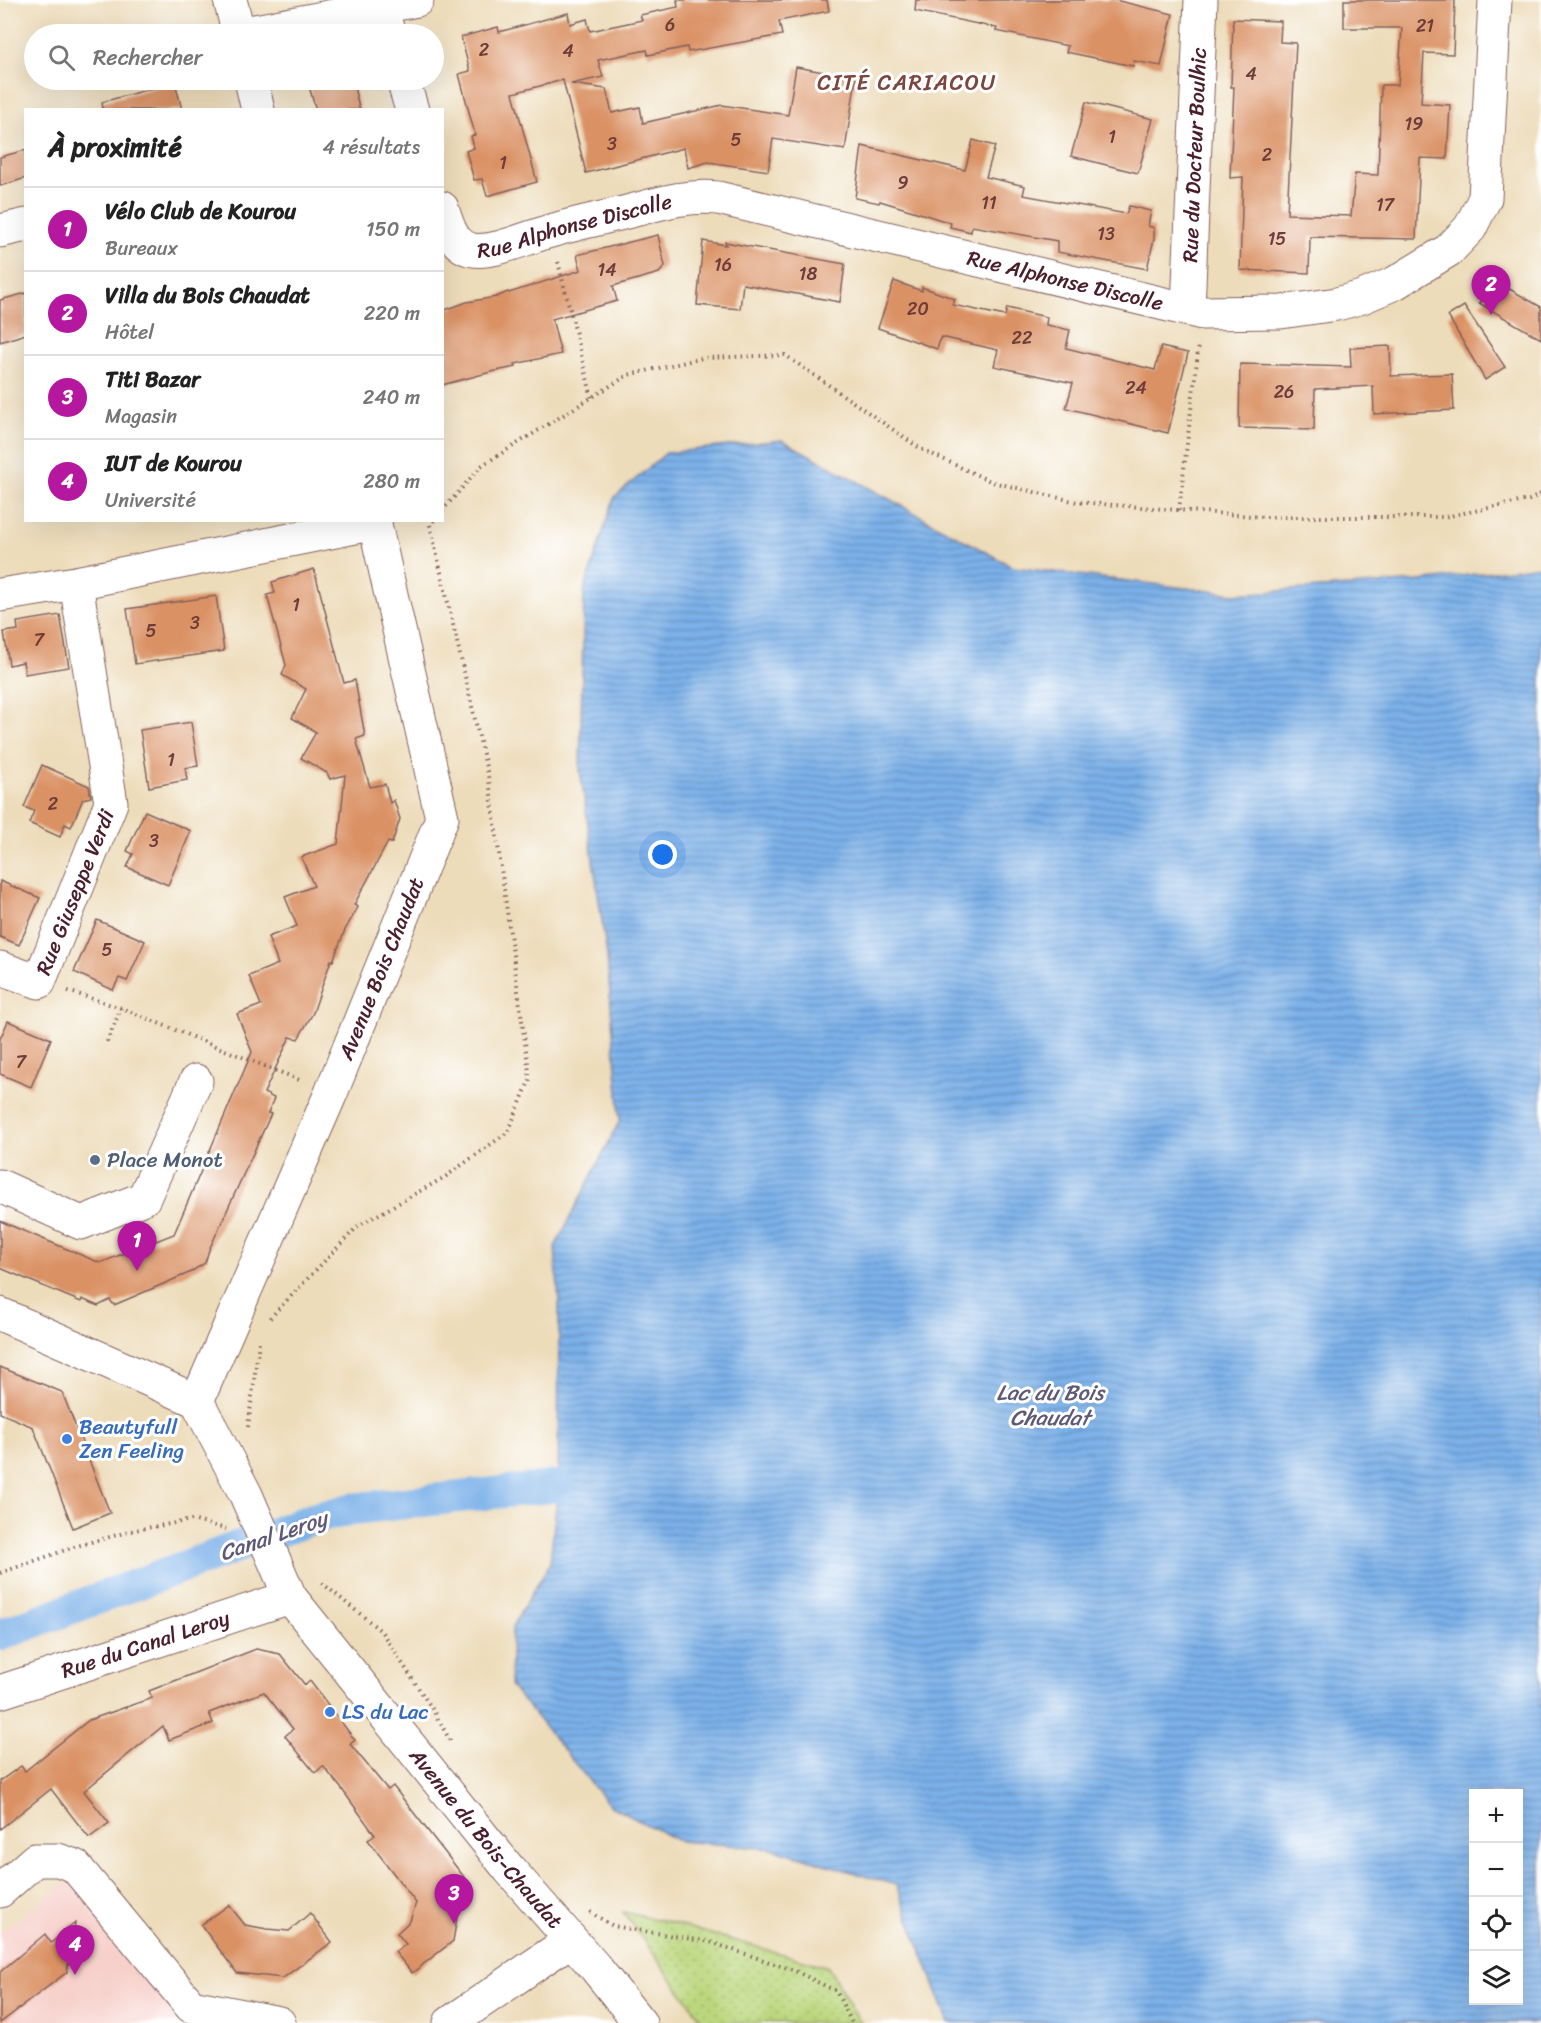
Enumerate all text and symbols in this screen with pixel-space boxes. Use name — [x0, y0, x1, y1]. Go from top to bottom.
house number: 6 — [665, 9, 675, 41]
house number: 21 — [1416, 10, 1434, 42]
search box — [24, 24, 444, 90]
house number: 2 — [479, 34, 489, 66]
house number: 4 — [562, 35, 574, 67]
text: Rechercher — [93, 38, 203, 77]
icon: search — [45, 41, 78, 74]
street label: Rue du Docteur Boulhic — [1171, 46, 1218, 263]
house number: 4 — [1245, 58, 1257, 90]
district label: CITÉ CARIACOU — [817, 63, 997, 102]
house number: 19 — [1405, 108, 1423, 140]
house number: 1 — [1108, 121, 1116, 153]
text: À proximité — [48, 124, 182, 170]
house number: 5 — [731, 124, 742, 156]
house number: 3 — [607, 128, 617, 160]
text: 4 résultats — [322, 130, 420, 165]
house number: 2 — [1262, 139, 1272, 171]
house number: 1 — [499, 147, 507, 179]
house number: 9 — [897, 167, 909, 199]
street label: Rue Alphonse Discolle — [476, 182, 676, 270]
house number: 11 — [981, 187, 997, 219]
house number: 17 — [1376, 189, 1396, 221]
text: Vélo Club de Kourou — [105, 192, 296, 231]
text: 1 — [63, 212, 72, 247]
text: 150 m — [366, 212, 420, 247]
house number: 13 — [1097, 218, 1115, 250]
house number: 15 — [1268, 223, 1286, 255]
text: Bureaux — [105, 231, 178, 266]
street label: Rue Alphonse Discolle — [963, 239, 1167, 322]
house number: 16 — [714, 249, 732, 281]
house number: 14 — [598, 254, 616, 286]
house number: 18 — [799, 258, 817, 290]
pin: 2 — [1472, 266, 1510, 315]
text: Villa du Bois Chaudat — [105, 276, 310, 315]
house number: 20 — [907, 293, 929, 325]
text: 2 — [62, 296, 73, 331]
text: 220 m — [364, 296, 420, 331]
text: Hôtel — [105, 315, 154, 350]
house number: 22 — [1012, 322, 1032, 354]
text: Titi Bazar — [105, 360, 200, 399]
house number: 24 — [1125, 372, 1147, 404]
house number: 26 — [1274, 376, 1294, 408]
text: 3 — [62, 380, 73, 415]
text: 240 m — [363, 380, 420, 415]
text: Magasin — [105, 399, 177, 434]
text: IUT de Kourou — [105, 444, 242, 483]
text: 4 — [61, 464, 74, 499]
text: 280 m — [363, 464, 420, 499]
text: Université — [105, 483, 196, 518]
house number: 1 — [292, 589, 300, 621]
house number: 3 — [190, 607, 200, 639]
house number: 5 — [146, 615, 157, 647]
house number: 7 — [34, 624, 46, 656]
house number: 1 — [167, 744, 175, 776]
house number: 2 — [48, 788, 58, 820]
street label: Rue Giuseppe Verdi — [25, 803, 126, 981]
house number: 3 — [149, 825, 159, 857]
your location — [648, 840, 677, 869]
street label: Avenue Bois Chaudat — [327, 872, 435, 1067]
house number: 5 — [102, 934, 113, 966]
house number: 7 — [16, 1046, 28, 1078]
place label: Place Monot — [107, 1141, 223, 1179]
marker: Place Monot — [88, 1153, 102, 1167]
pin: 1 — [118, 1222, 156, 1271]
water label: Lac du Bois Chaudat — [997, 1373, 1106, 1437]
place label: Beautyfull Zen Feeling — [79, 1408, 185, 1470]
marker: Beautyfull Zen Feeling — [60, 1432, 74, 1446]
water label: Canal Leroy — [214, 1498, 336, 1572]
street label: Rue du Canal Leroy — [56, 1599, 235, 1690]
place label: LS du Lac — [342, 1693, 429, 1731]
marker: LS du Lac — [323, 1705, 337, 1719]
street label: Avenue du Bois-Chaudat — [399, 1738, 573, 1938]
map controls — [1469, 1789, 1523, 2005]
button: + — [1469, 1789, 1523, 1843]
button: − — [1469, 1843, 1523, 1897]
pin: 3 — [434, 1874, 474, 1924]
button: locate — [1469, 1897, 1523, 1951]
pin: 4 — [56, 1926, 94, 1975]
button: layers — [1469, 1951, 1523, 2005]

